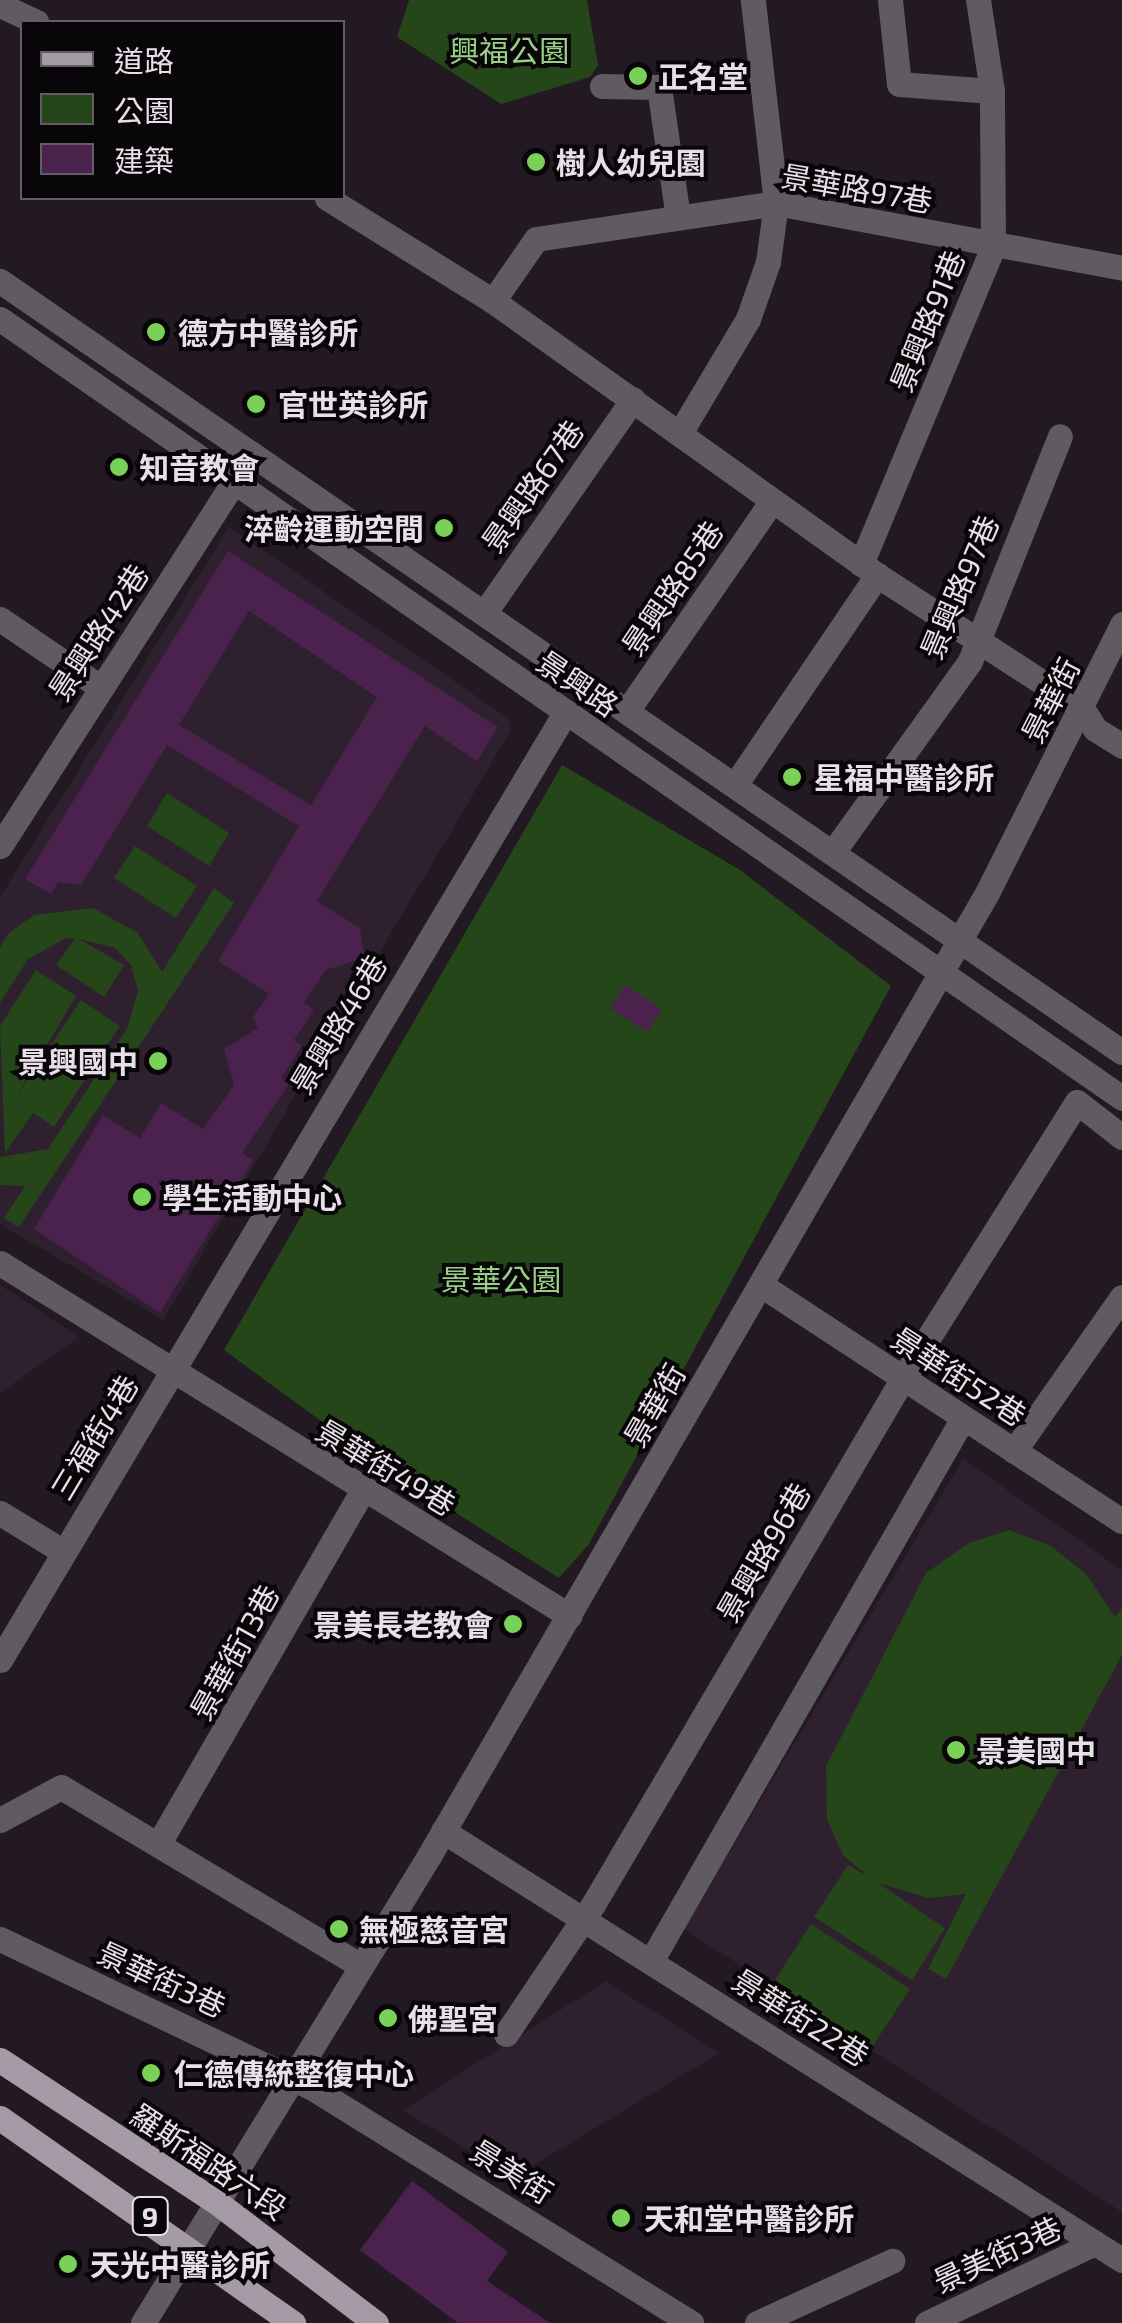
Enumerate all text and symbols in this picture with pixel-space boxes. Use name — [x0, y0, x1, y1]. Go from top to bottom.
legend — [20, 20, 345, 200]
park label: 興福公園 — [449, 32, 569, 68]
text: 道路 — [114, 42, 174, 78]
place label: 正名堂 — [658, 58, 748, 94]
marker: 正名堂 — [627, 65, 649, 87]
text: 公園 — [114, 92, 174, 128]
text: 建築 — [114, 142, 174, 178]
place label: 樹人幼兒園 — [556, 144, 706, 180]
marker: 樹人幼兒園 — [525, 151, 547, 173]
street label: 景華路97巷 — [779, 157, 935, 219]
street label: 景興路91巷 — [882, 245, 972, 397]
place label: 德方中醫診所 — [178, 314, 358, 350]
marker: 德方中醫診所 — [143, 319, 169, 345]
place label: 官世英診所 — [278, 386, 428, 422]
marker: 官世英診所 — [243, 391, 269, 417]
street label: 景興路67巷 — [474, 413, 590, 559]
place label: 知音教會 — [139, 449, 259, 485]
marker: 知音教會 — [108, 456, 130, 478]
place label: 淬齡運動空間 — [244, 510, 424, 546]
street label: 景興路97巷 — [913, 510, 1005, 664]
street label: 景興路85巷 — [614, 514, 730, 662]
marker: 淬齡運動空間 — [433, 517, 455, 539]
street label: 景興路42巷 — [41, 557, 155, 707]
street label: 景興路 — [531, 643, 625, 723]
street label: 景華街 — [1014, 652, 1086, 748]
place label: 星福中醫診所 — [814, 759, 994, 795]
marker: 星福中醫診所 — [779, 764, 805, 790]
street label: 景興路46巷 — [282, 948, 394, 1100]
place label: 景興國中 — [18, 1043, 138, 1079]
marker: 景興國中 — [147, 1050, 169, 1072]
place label: 學生活動中心 — [162, 1179, 342, 1215]
marker: 學生活動中心 — [131, 1186, 153, 1208]
park label: 景華公園 — [441, 1261, 561, 1297]
street label: 景華街52巷 — [885, 1319, 1033, 1433]
street label: 景華街 — [616, 1357, 692, 1453]
street label: 三福街4巷 — [43, 1368, 145, 1506]
street label: 景華街49巷 — [310, 1411, 462, 1523]
street label: 景興路96巷 — [709, 1476, 817, 1628]
street label: 景華街13巷 — [182, 1578, 286, 1726]
place label: 景美長老教會 — [313, 1606, 493, 1642]
marker: 景美長老教會 — [502, 1613, 524, 1635]
place label: 景美國中 — [976, 1732, 1096, 1768]
marker: 景美國中 — [945, 1739, 967, 1761]
place label: 無極慈音宮 — [359, 1911, 509, 1947]
marker: 無極慈音宮 — [328, 1918, 350, 1940]
street label: 景華街3巷 — [92, 1934, 232, 2024]
street label: 景華街22巷 — [726, 1961, 876, 2073]
place label: 佛聖宮 — [408, 2000, 498, 2036]
marker: 佛聖宮 — [377, 2007, 399, 2029]
place label: 仁德傳統整復中心 — [174, 2055, 414, 2091]
marker: 仁德傳統整復中心 — [138, 2060, 164, 2086]
street label: 羅斯福路六段 — [124, 2096, 294, 2226]
street label: 景美街 — [464, 2132, 560, 2210]
road number: 9 — [130, 2193, 170, 2239]
place label: 天和堂中醫診所 — [644, 2200, 854, 2236]
marker: 天和堂中醫診所 — [608, 2205, 634, 2231]
street label: 景美街3巷 — [927, 2209, 1067, 2299]
place label: 天光中醫診所 — [90, 2246, 270, 2282]
marker: 天光中醫診所 — [55, 2251, 81, 2277]

